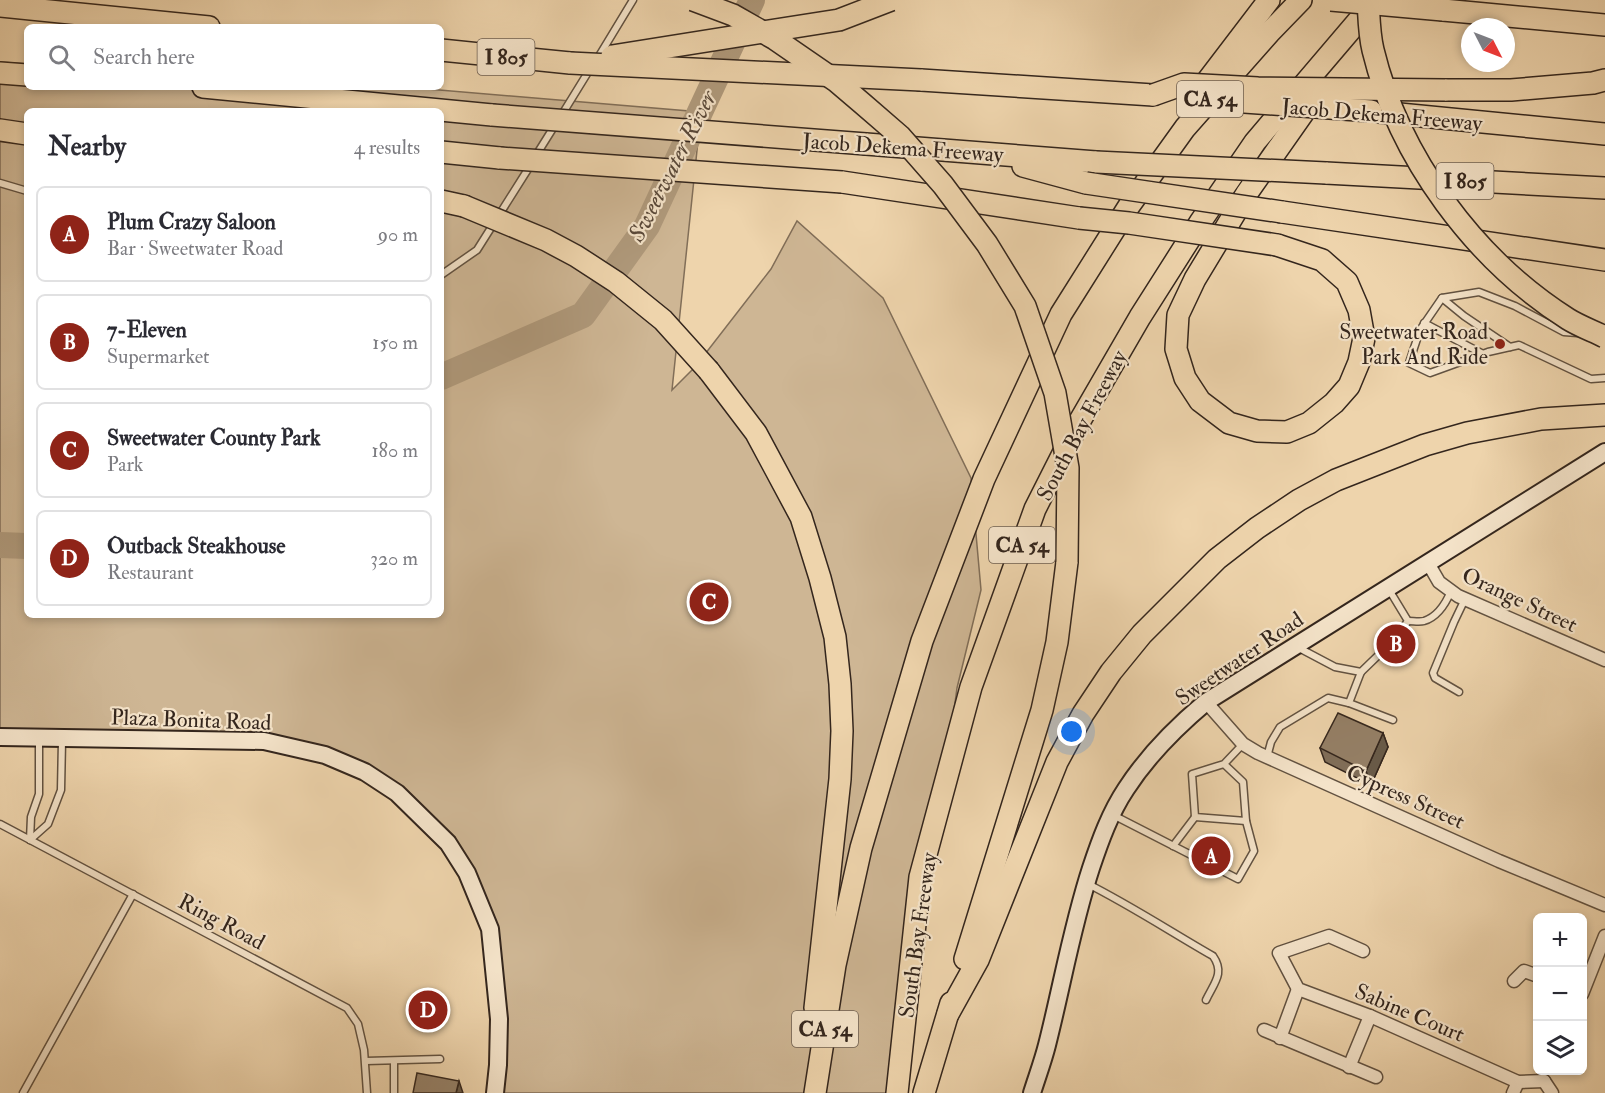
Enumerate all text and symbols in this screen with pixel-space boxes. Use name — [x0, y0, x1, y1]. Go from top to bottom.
north arrow — [1461, 18, 1515, 72]
search box — [24, 24, 444, 90]
road number: I 805 — [478, 39, 534, 75]
icon: search — [45, 41, 78, 74]
text: Search here — [93, 43, 195, 71]
road number: CA 54 — [1177, 81, 1243, 117]
water label: Sweetwater River — [621, 85, 724, 248]
street label: Jacob Dekema Freeway — [1279, 92, 1484, 138]
street label: Jacob Dekema Freeway — [801, 127, 1005, 169]
text: Nearby — [48, 131, 126, 163]
text: 4 results — [354, 135, 420, 160]
road number: I 805 — [1436, 163, 1494, 199]
text: Plum Crazy Saloon — [107, 208, 276, 236]
text: A — [63, 222, 76, 247]
text: 90 m — [378, 222, 418, 247]
text: Bar · Sweetwater Road — [107, 236, 283, 261]
text: 7-Eleven — [107, 316, 187, 344]
place label: Sweetwater Road Park And Ride — [1339, 318, 1488, 371]
text: B — [63, 330, 76, 355]
text: 150 m — [372, 330, 418, 355]
marker: Sweetwater Road Park And Ride — [1493, 337, 1507, 351]
text: Supermarket — [107, 344, 210, 369]
street label: South Bay Freeway — [1030, 345, 1134, 506]
text: Sweetwater County Park — [107, 424, 320, 452]
text: C — [62, 438, 77, 463]
text: 180 m — [371, 438, 418, 463]
text: Park — [107, 452, 143, 477]
road number: CA 54 — [989, 527, 1055, 563]
text: Outback Steakhouse — [107, 532, 286, 560]
text: D — [61, 546, 78, 571]
text: 320 m — [370, 546, 418, 571]
text: Restaurant — [107, 560, 194, 585]
street label: Orange Street — [1457, 561, 1582, 639]
pin: C — [690, 580, 728, 624]
street label: Sweetwater Road — [1170, 606, 1309, 712]
pin: B — [1376, 622, 1416, 666]
street label: Plaza Bonita Road — [110, 703, 272, 737]
your location — [1057, 717, 1086, 746]
street label: Cypress Street — [1342, 758, 1469, 836]
pin: A — [1192, 834, 1230, 878]
street label: South Bay Freeway — [893, 850, 944, 1020]
street label: Ring Road — [173, 887, 270, 956]
map controls — [1533, 913, 1587, 1075]
button: + — [1533, 913, 1587, 967]
button: − — [1533, 967, 1587, 1021]
street label: Sabine Court — [1351, 977, 1469, 1049]
pin: D — [408, 988, 448, 1032]
road number: CA 54 — [792, 1011, 858, 1047]
button: layers — [1533, 1021, 1587, 1075]

